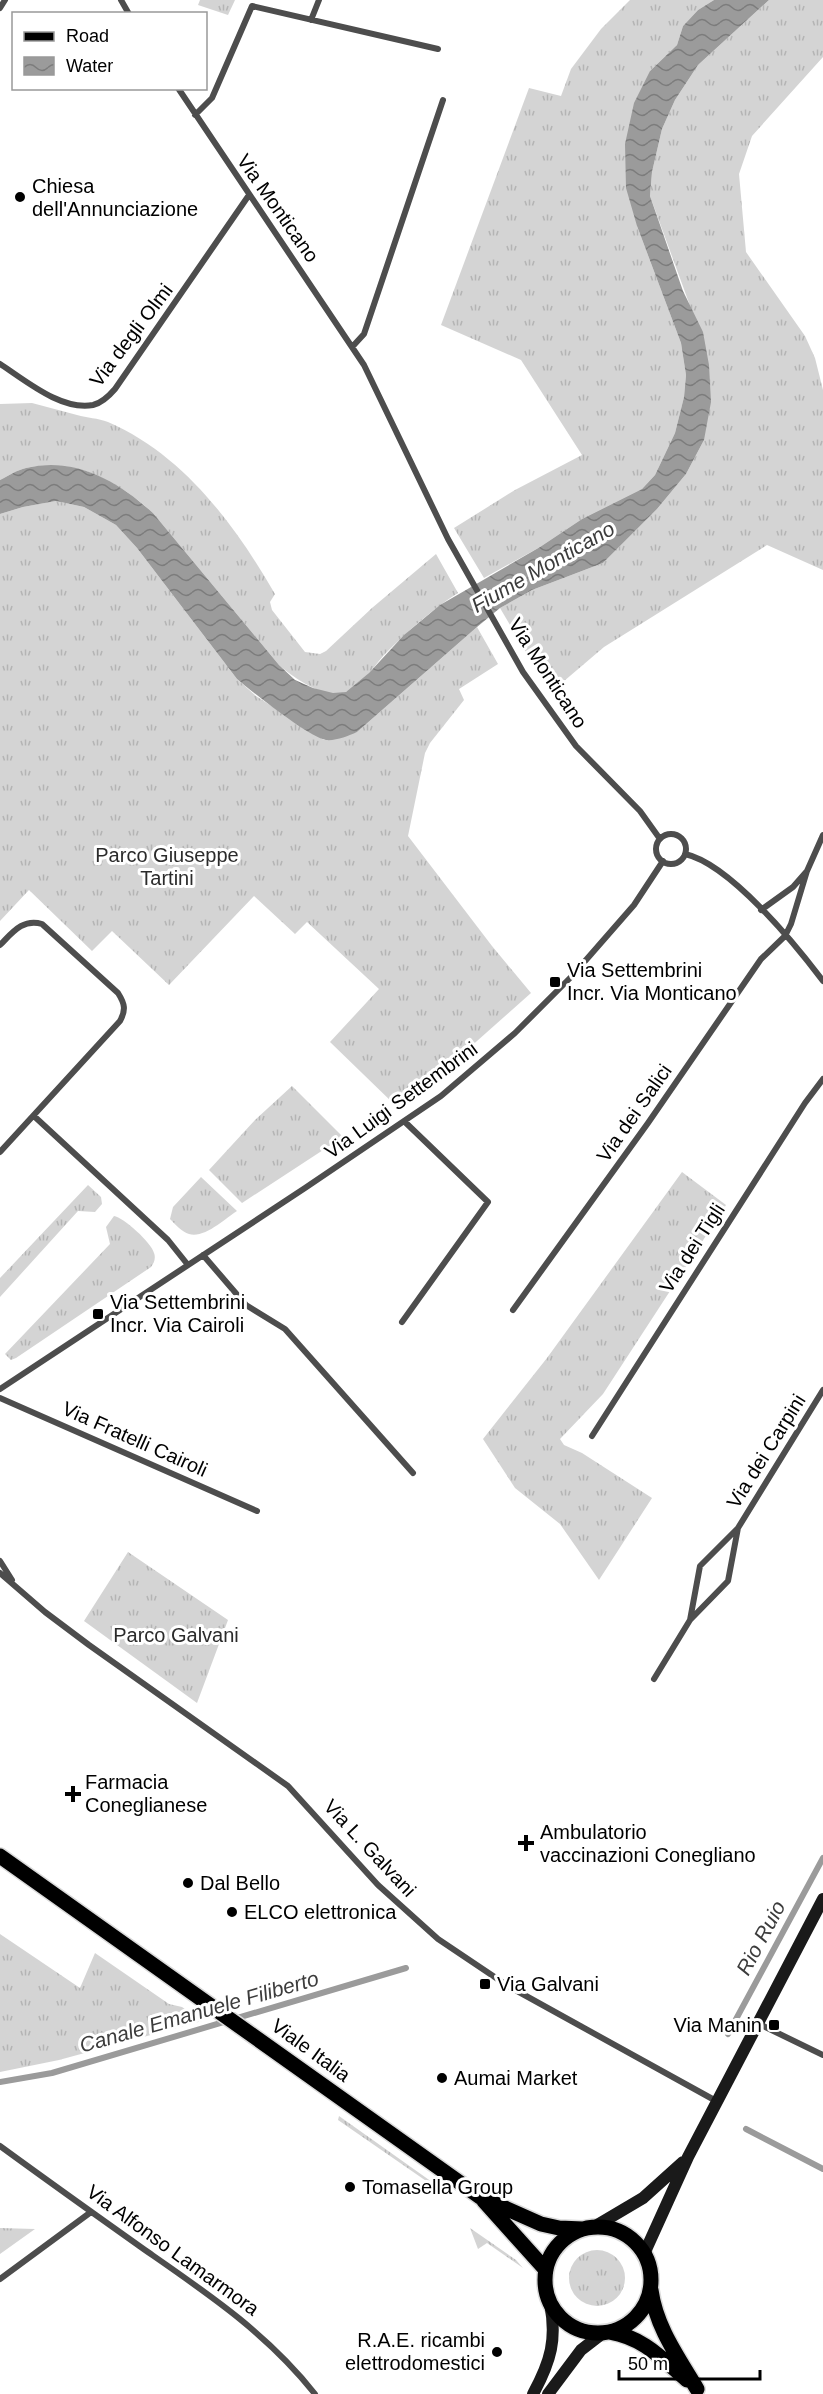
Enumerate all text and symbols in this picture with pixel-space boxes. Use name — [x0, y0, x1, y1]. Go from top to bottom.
legend — [12, 12, 207, 90]
text: Road — [66, 26, 109, 46]
text: Water — [66, 56, 113, 76]
street label: Via Monticano — [233, 150, 323, 266]
place label: Chiesa dell'Annunciazione — [32, 175, 198, 220]
marker: Chiesa dell'Annunciazione — [13, 190, 27, 204]
street label: Via degli Olmi — [85, 279, 177, 391]
water label: Fiume Monticano — [467, 516, 619, 617]
street label: Via Monticano — [504, 614, 592, 732]
park label: Parco Giuseppe Tartini — [95, 844, 239, 889]
place label: Via Settembrini Incr. Via Monticano — [567, 959, 737, 1004]
marker: Via Settembrini Incr. Via Monticano — [548, 975, 562, 989]
street label: Via Luigi Settembrini — [320, 1037, 482, 1163]
street label: Via dei Salici — [592, 1060, 676, 1166]
street label: Via dei Tigli — [655, 1199, 729, 1297]
place label: Via Settembrini Incr. Via Cairoli — [110, 1291, 245, 1336]
marker: Via Settembrini Incr. Via Cairoli — [91, 1307, 105, 1321]
street label: Via dei Carpini — [722, 1390, 810, 1512]
street label: Via Fratelli Cairoli — [59, 1397, 211, 1481]
park label: Parco Galvani — [113, 1624, 239, 1646]
place label: Farmacia Coneglianese — [85, 1771, 207, 1816]
marker: Farmacia Coneglianese — [66, 1787, 80, 1801]
street label: Via L. Galvani — [320, 1795, 420, 1901]
place label: Ambulatorio vaccinazioni Conegliano — [540, 1821, 756, 1866]
marker: Ambulatorio vaccinazioni Conegliano — [517, 1834, 535, 1852]
place label: Dal Bello — [200, 1872, 280, 1894]
marker: Dal Bello — [181, 1876, 195, 1890]
water label: Rio Ruio — [731, 1897, 790, 1979]
place label: ELCO elettronica — [244, 1901, 397, 1923]
marker: ELCO elettronica — [225, 1905, 239, 1919]
water label: Canale Emanuele Filiberto — [77, 1966, 321, 2057]
place label: Via Galvani — [497, 1973, 599, 1995]
marker: Via Galvani — [478, 1977, 492, 1991]
street label: Viale Italia — [267, 2014, 355, 2086]
place label: Via Manin — [673, 2014, 762, 2036]
marker: Via Manin — [767, 2018, 781, 2032]
place label: Aumai Market — [454, 2067, 578, 2089]
marker: Aumai Market — [435, 2071, 449, 2085]
place label: Tomasella Group — [362, 2176, 513, 2198]
street label: Via Alfonso Lamarmora — [83, 2180, 264, 2320]
marker: Tomasella Group — [343, 2180, 357, 2194]
place label: R.A.E. ricambi elettrodomestici — [345, 2329, 485, 2374]
scale bar — [619, 2343, 760, 2381]
marker: R.A.E. ricambi elettrodomestici — [490, 2345, 504, 2359]
text: 50 m — [628, 2354, 668, 2374]

